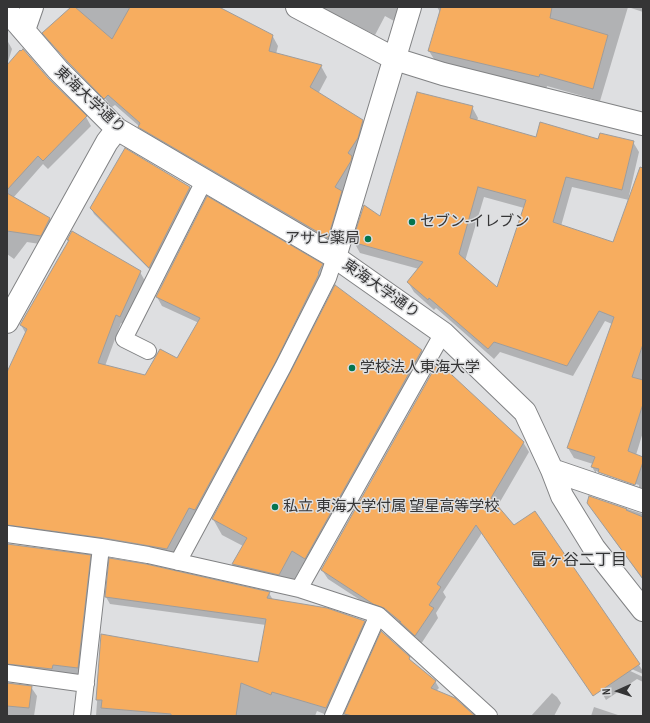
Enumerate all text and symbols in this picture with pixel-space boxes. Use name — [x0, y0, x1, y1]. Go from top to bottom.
street label: 東海大学通り — [51, 63, 129, 137]
place label: セブン-イレブン — [420, 213, 529, 231]
marker: セブン-イレブン — [407, 217, 417, 227]
place label: アサヒ薬局 — [285, 230, 360, 248]
marker: アサヒ薬局 — [363, 234, 373, 244]
street label: 東海大学通り — [339, 256, 423, 322]
place label: 学校法人東海大学 — [360, 359, 480, 377]
marker: 学校法人東海大学 — [347, 363, 357, 373]
place label: 私立 東海大学付属 望星高等学校 — [283, 498, 499, 516]
marker: 私立 東海大学付属 望星高等学校 — [270, 502, 280, 512]
district label: 富ヶ谷二丁目 — [531, 550, 627, 570]
north arrow — [598, 671, 638, 711]
text: N — [599, 688, 613, 695]

